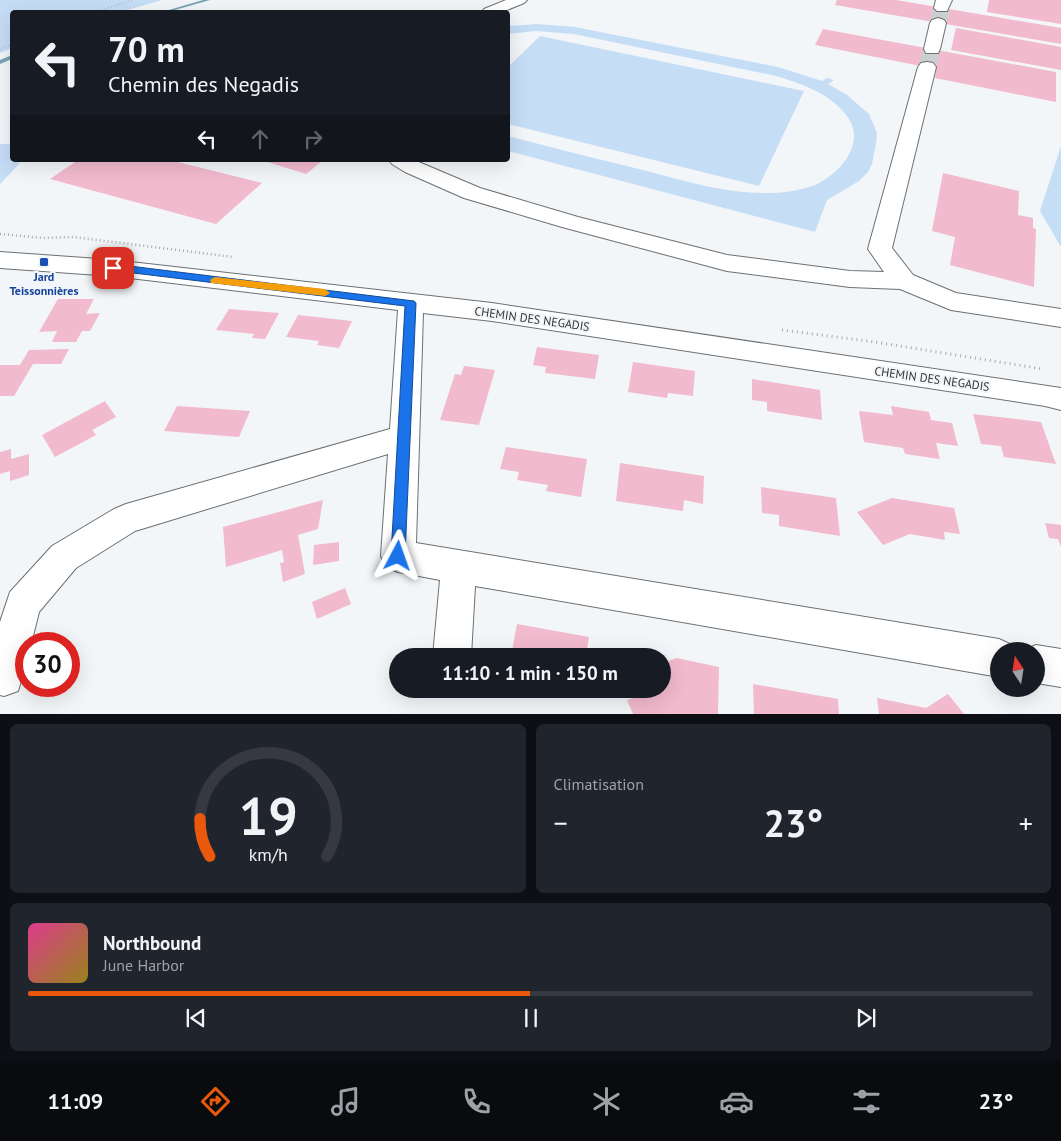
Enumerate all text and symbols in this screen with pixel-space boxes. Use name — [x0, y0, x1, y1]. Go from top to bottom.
text: 70 m — [108, 26, 185, 72]
icon: left — [25, 30, 90, 95]
text: Chemin des Negadis — [108, 70, 299, 98]
icon: left — [193, 125, 221, 153]
icon: ahead — [246, 125, 274, 153]
icon: right — [299, 125, 327, 153]
pin — [92, 247, 134, 289]
icon: arrive — [99, 254, 127, 282]
marker: Jard Teissonnières — [38, 256, 50, 268]
place label: Jard Teissonnières — [10, 269, 78, 298]
street label: CHEMIN DES NEGADIS — [474, 303, 591, 334]
street label: CHEMIN DES NEGADIS — [874, 363, 991, 394]
position arrow — [371, 529, 423, 581]
speed limit sign: 30 — [15, 632, 80, 697]
north arrow — [990, 642, 1045, 698]
map controls — [990, 642, 1045, 697]
text: 11:10 · 1 min · 150 m — [442, 661, 618, 685]
text: Climatisation — [554, 774, 644, 794]
text: 19 — [238, 782, 297, 849]
text: 23° — [763, 798, 823, 847]
text: − — [554, 804, 568, 841]
text: + — [1019, 804, 1033, 841]
text: km/h — [248, 843, 287, 866]
text: Northbound — [103, 931, 201, 955]
text: June Harbor — [103, 955, 184, 975]
icon: previous — [182, 1004, 210, 1032]
icon: pause — [517, 1004, 545, 1032]
icon: next — [852, 1004, 880, 1032]
icon: directions — [198, 1084, 233, 1119]
icon: music — [328, 1084, 363, 1119]
icon: phone — [459, 1084, 494, 1119]
icon: climate — [589, 1084, 624, 1119]
icon: car — [719, 1084, 754, 1119]
icon: filters — [849, 1084, 884, 1119]
text: 11:09 — [48, 1087, 103, 1115]
text: 23° — [979, 1087, 1013, 1115]

